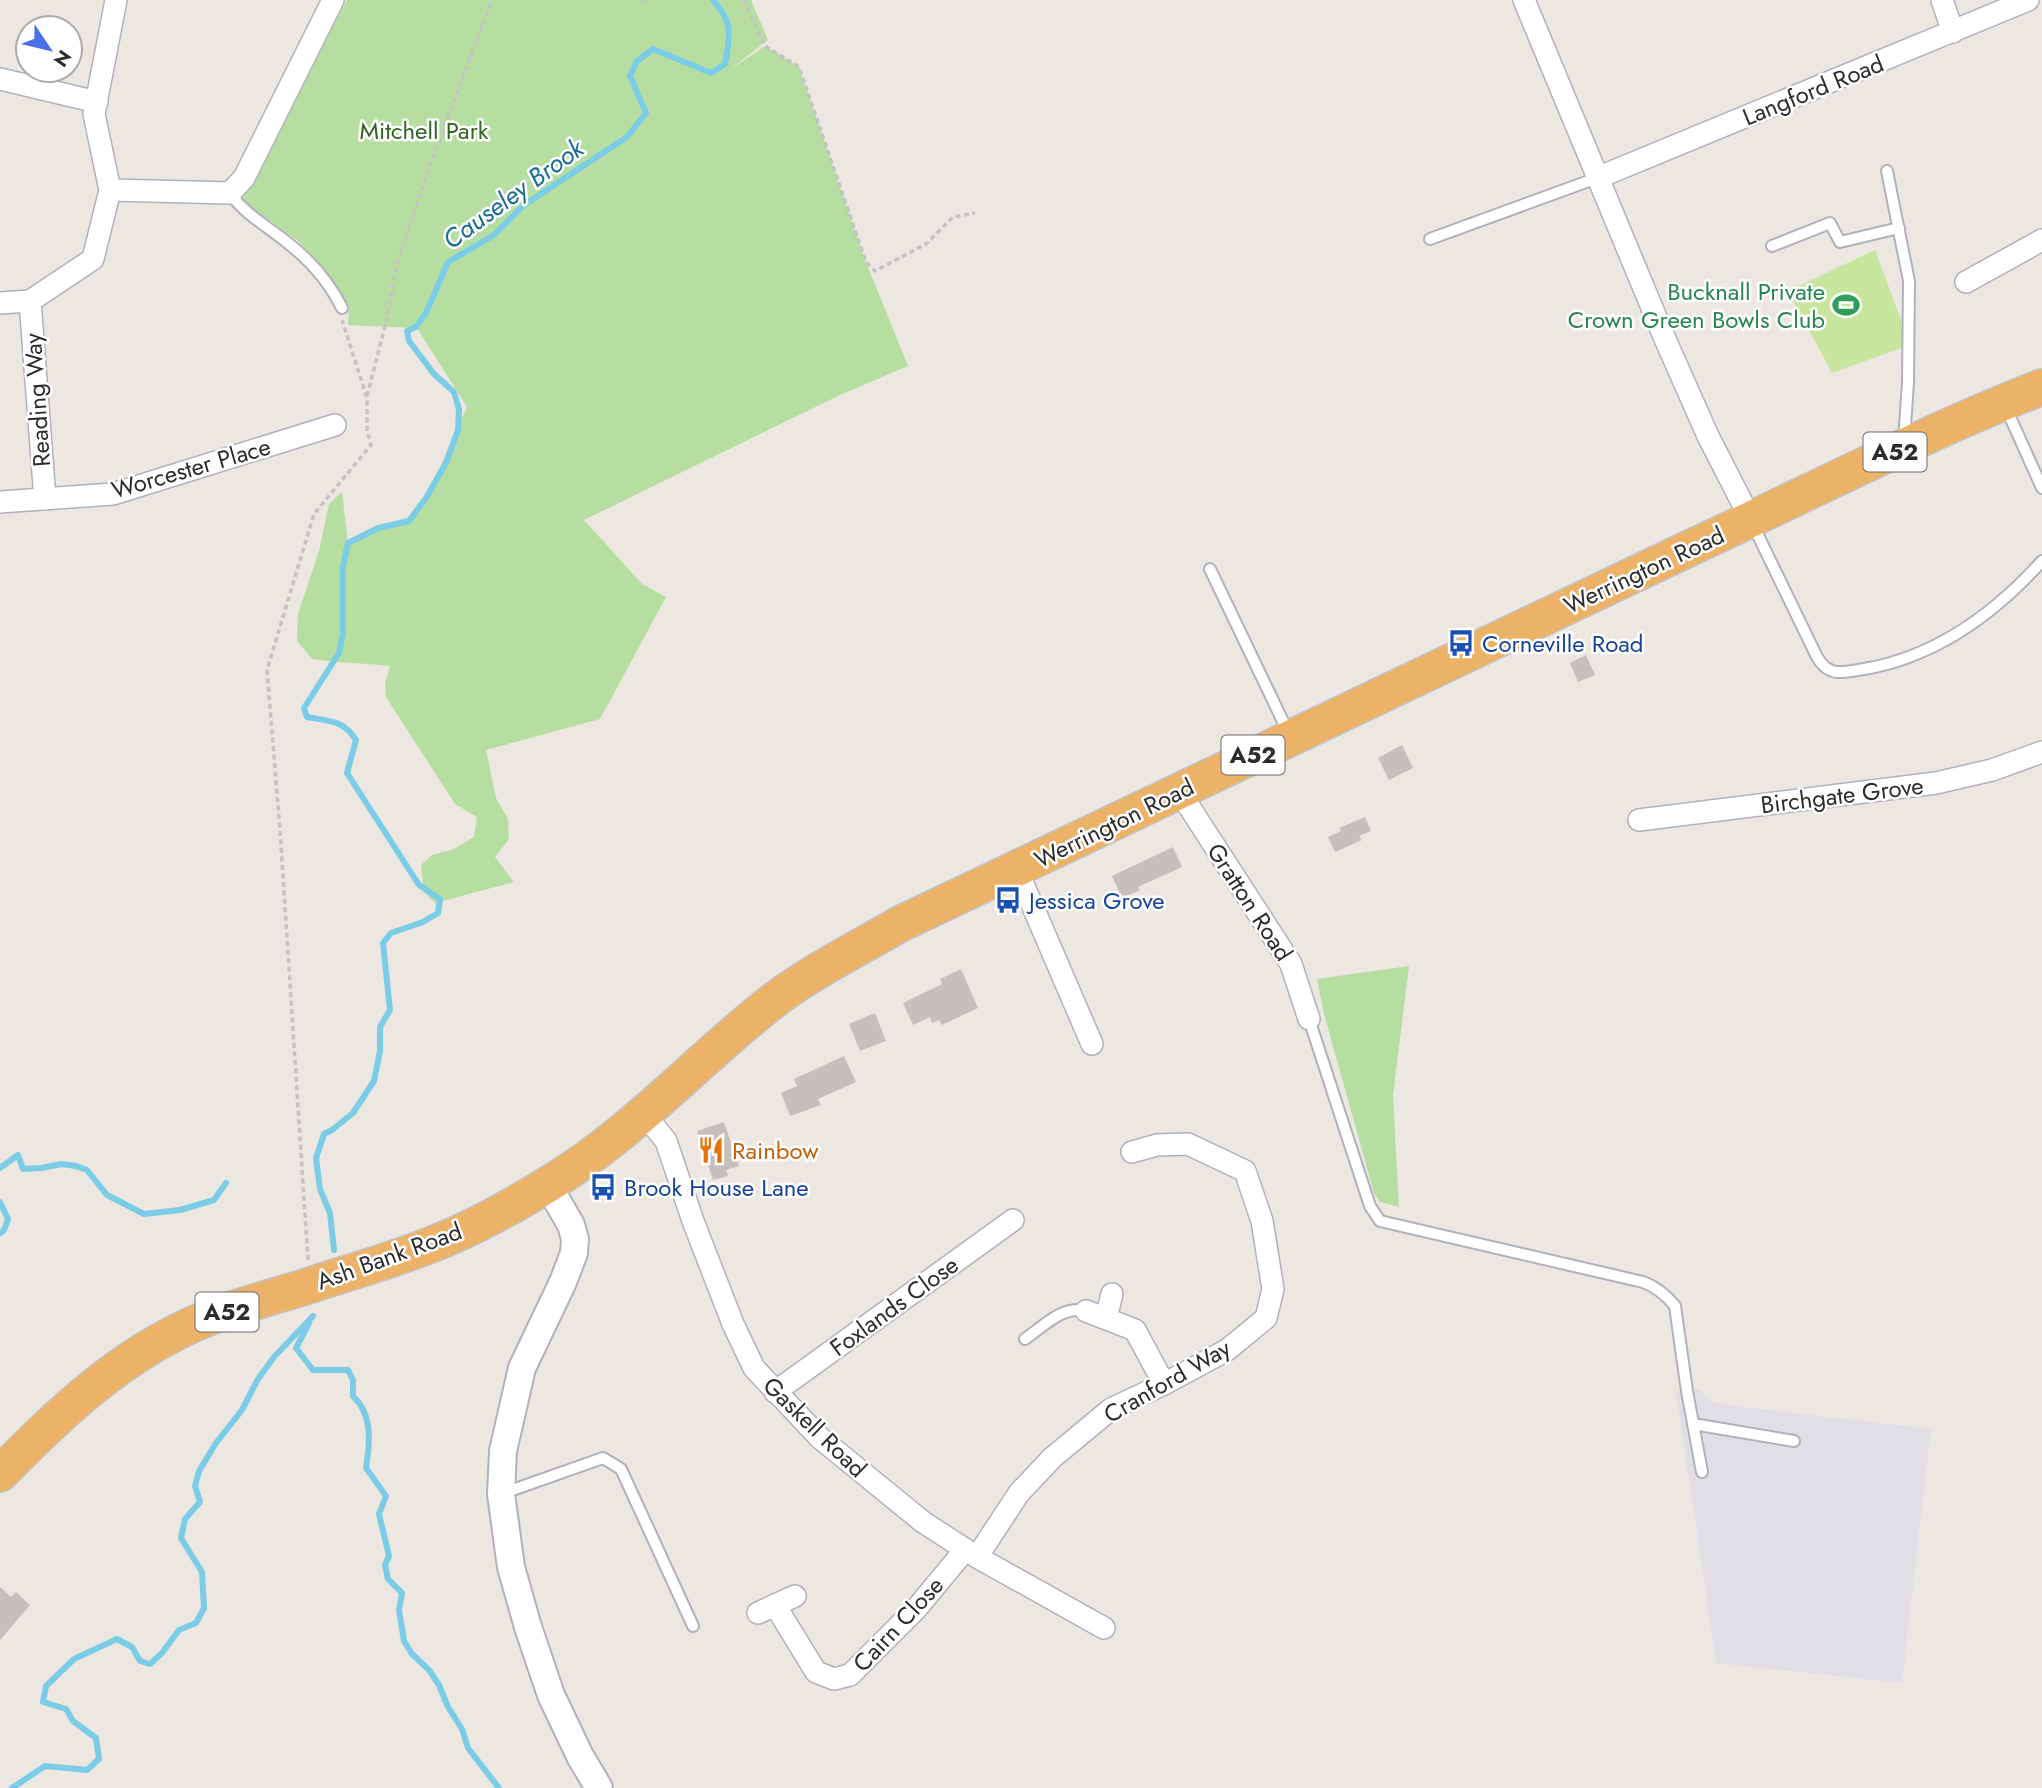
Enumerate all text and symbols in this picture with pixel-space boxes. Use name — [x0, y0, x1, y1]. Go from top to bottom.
north arrow — [14, 14, 84, 84]
text: N — [47, 45, 78, 72]
street label: Langford Road — [1737, 46, 1889, 134]
park label: Mitchell Park — [360, 113, 489, 148]
water label: Causeley Brook — [435, 129, 593, 258]
place label: Bucknall Private Crown Green Bowls Club — [1568, 274, 1825, 337]
sports icon: Bucknall Private Crown Green Bowls Club — [1831, 290, 1861, 320]
street label: Reading Way — [15, 331, 59, 468]
street label: Worcester Place — [107, 429, 275, 507]
road number: A52 — [1864, 432, 1926, 472]
street label: Werrington Road — [1558, 517, 1730, 623]
place label: Corneville Road — [1482, 626, 1644, 661]
bus stop icon: Corneville Road — [1446, 628, 1476, 658]
road number: A52 — [1222, 736, 1284, 775]
street label: Birchgate Grove — [1759, 768, 1925, 822]
street label: Werrington Road — [1028, 769, 1200, 877]
street label: Gratton Road — [1199, 836, 1301, 968]
place label: Jessica Grove — [1026, 883, 1165, 918]
bus stop icon: Jessica Grove — [993, 885, 1023, 915]
place label: Rainbow — [732, 1133, 819, 1168]
restaurant icon: Rainbow — [696, 1135, 726, 1165]
place label: Brook House Lane — [624, 1170, 809, 1205]
bus stop icon: Brook House Lane — [588, 1172, 618, 1202]
street label: Ash Bank Road — [311, 1213, 467, 1299]
street label: Foxlands Close — [822, 1247, 966, 1365]
road number: A52 — [196, 1292, 258, 1331]
street label: Cranford Way — [1097, 1330, 1237, 1431]
street label: Gaskell Road — [755, 1368, 875, 1486]
street label: Cairn Close — [844, 1568, 952, 1680]

